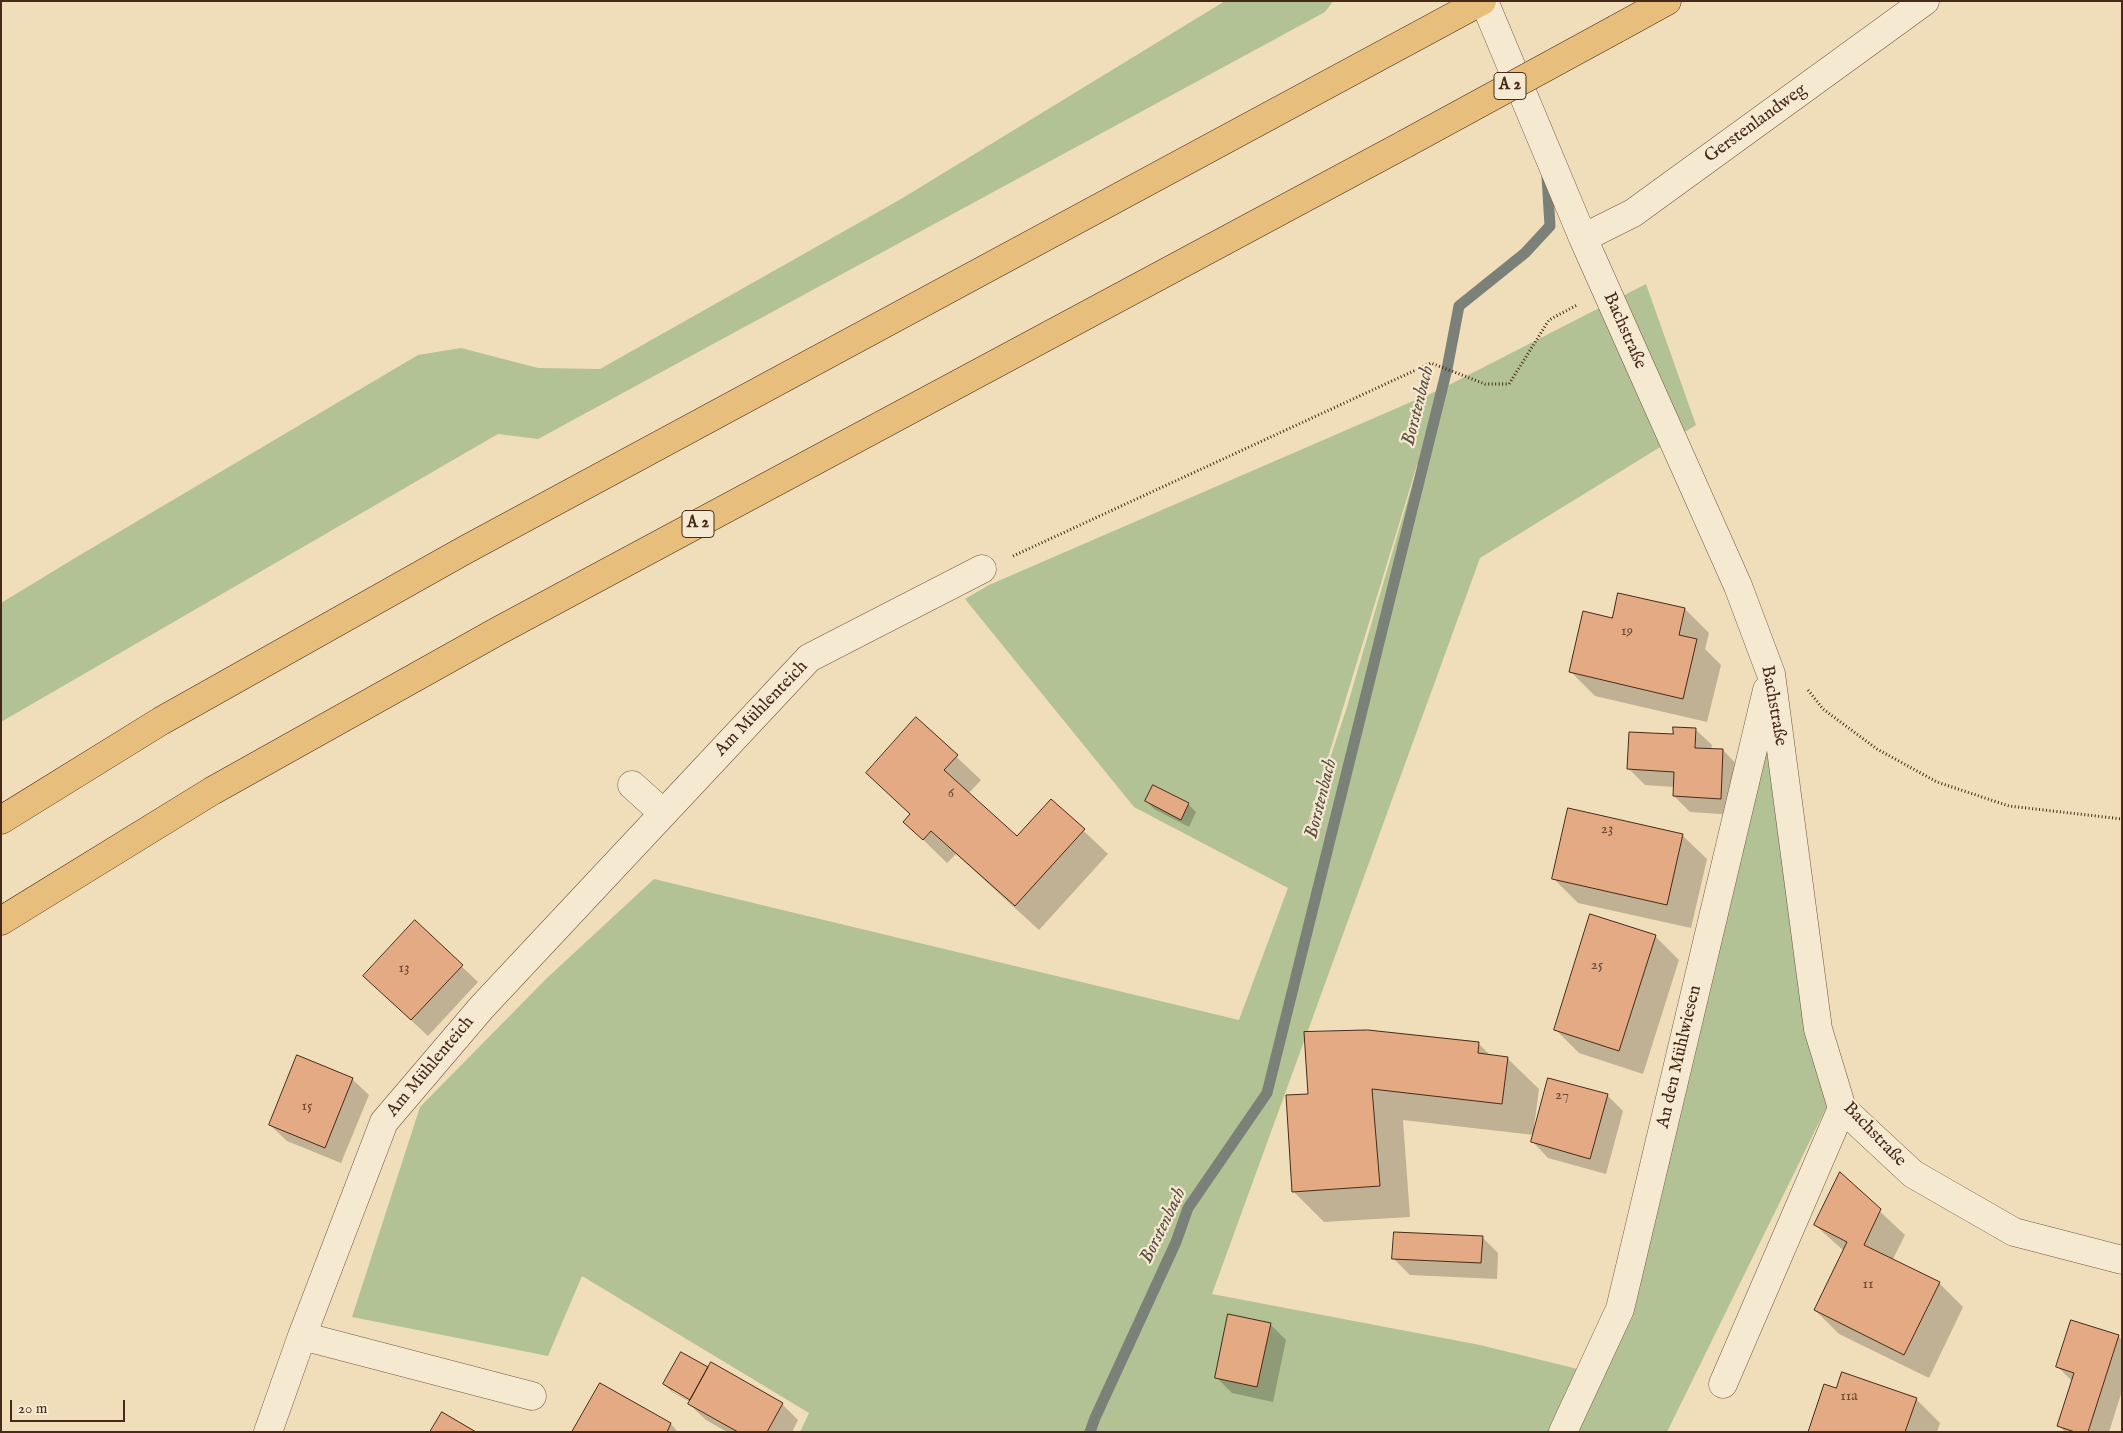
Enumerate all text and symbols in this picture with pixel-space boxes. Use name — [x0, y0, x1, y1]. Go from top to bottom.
road number: A 2 — [1494, 72, 1526, 100]
street label: Gerstenlandweg — [1701, 80, 1811, 168]
street label: Bachstraße — [1598, 289, 1650, 373]
water label: Borstenbach — [1398, 364, 1440, 448]
road number: A 2 — [682, 510, 714, 538]
house number: 19 — [1621, 623, 1633, 641]
street label: Am Mühlenteich — [711, 657, 813, 761]
street label: Bachstraße — [1755, 664, 1791, 748]
water label: Borstenbach — [1301, 757, 1343, 841]
house number: 6 — [948, 785, 954, 803]
house number: 23 — [1601, 821, 1613, 839]
house number: 25 — [1591, 957, 1603, 975]
house number: 13 — [398, 960, 410, 978]
street label: An den Mühlwiesen — [1653, 983, 1707, 1131]
street label: Am Mühlenteich — [383, 1012, 479, 1122]
house number: 27 — [1555, 1087, 1569, 1105]
house number: 15 — [301, 1098, 313, 1116]
street label: Bachstraße — [1838, 1098, 1910, 1172]
water label: Borstenbach — [1136, 1184, 1192, 1268]
house number: 11 — [1862, 1276, 1874, 1294]
house number: 11a — [1840, 1388, 1858, 1406]
scale bar — [12, 1390, 128, 1422]
text: 20 m — [18, 1399, 47, 1418]

